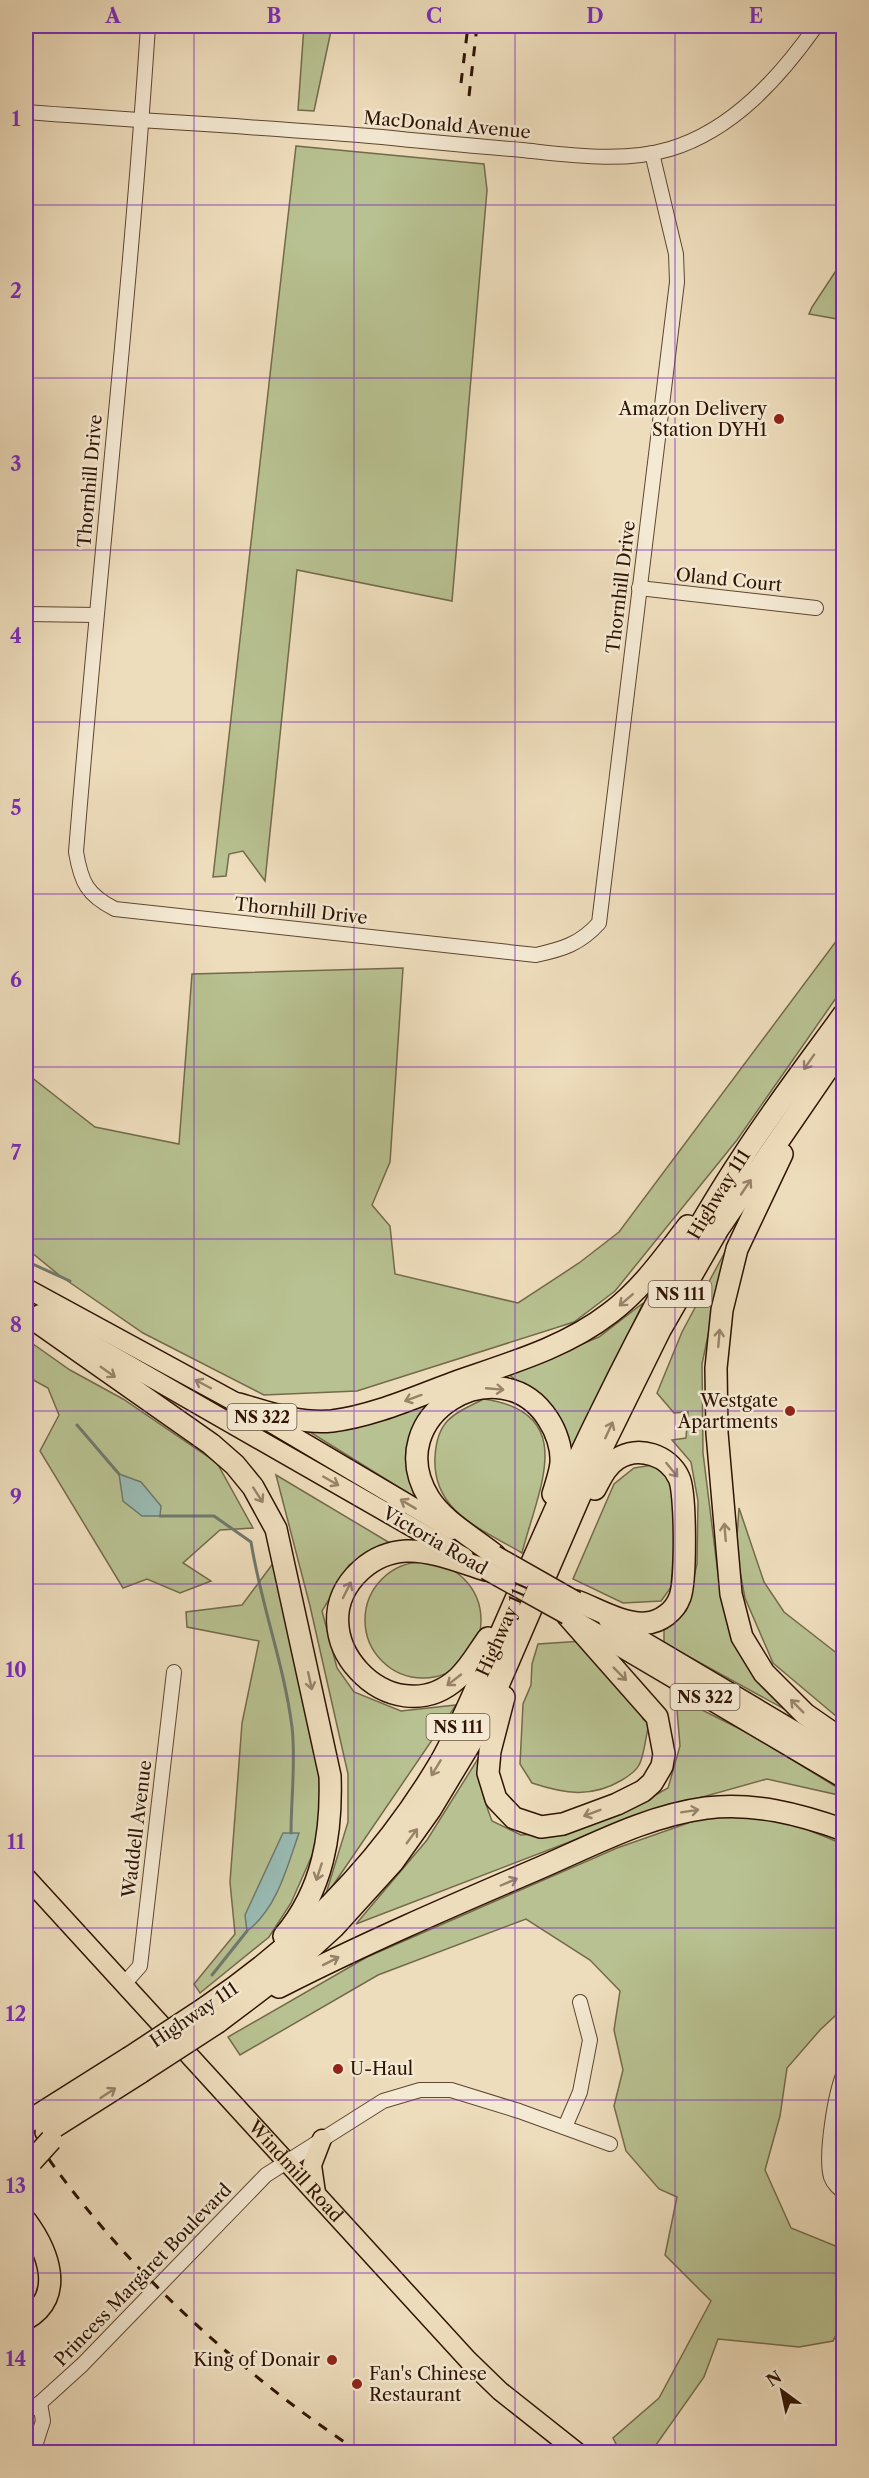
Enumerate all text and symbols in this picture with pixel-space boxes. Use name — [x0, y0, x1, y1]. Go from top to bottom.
text: A — [104, 4, 121, 28]
text: B — [267, 4, 282, 28]
text: C — [426, 4, 442, 28]
text: D — [586, 4, 604, 28]
text: E — [749, 4, 763, 28]
text: 1 — [12, 107, 21, 131]
street label: MacDonald Avenue — [363, 107, 531, 143]
text: 2 — [10, 279, 22, 303]
place label: Amazon Delivery Station DYH1 — [618, 398, 768, 441]
marker: Amazon Delivery Station DYH1 — [772, 412, 786, 426]
street label: Thornhill Drive — [73, 413, 107, 549]
text: 3 — [10, 452, 22, 476]
street label: Thornhill Drive — [602, 519, 640, 655]
street label: Oland Court — [675, 563, 784, 597]
text: 4 — [10, 624, 22, 648]
text: 5 — [10, 796, 22, 820]
street label: Thornhill Drive — [233, 893, 369, 929]
text: 6 — [10, 968, 22, 992]
one-way arrow — [803, 1053, 815, 1070]
text: 7 — [11, 1141, 22, 1165]
street label: Highway 111 — [683, 1145, 755, 1243]
one-way arrow — [740, 1180, 752, 1196]
road number: NS 111 — [648, 1281, 712, 1307]
one-way arrow — [619, 1293, 634, 1307]
text: 8 — [10, 1313, 22, 1337]
one-way arrow — [714, 1328, 725, 1348]
one-way arrow — [99, 1366, 115, 1378]
one-way arrow — [195, 1378, 213, 1390]
one-way arrow — [485, 1384, 504, 1395]
place label: Westgate Apartments — [677, 1390, 778, 1433]
one-way arrow — [404, 1394, 423, 1405]
road number: NS 322 — [228, 1404, 296, 1430]
marker: Westgate Apartments — [783, 1404, 797, 1418]
one-way arrow — [604, 1422, 616, 1440]
one-way arrow — [666, 1462, 679, 1478]
one-way arrow — [322, 1475, 339, 1487]
text: 9 — [10, 1485, 22, 1509]
one-way arrow — [251, 1486, 264, 1503]
one-way arrow — [400, 1497, 417, 1509]
street label: Victoria Road — [378, 1502, 491, 1580]
one-way arrow — [719, 1523, 730, 1543]
street label: Highway 111 — [472, 1578, 533, 1680]
one-way arrow — [341, 1581, 353, 1599]
text: 10 — [5, 1658, 27, 1682]
one-way arrow — [612, 1667, 627, 1682]
one-way arrow — [305, 1671, 316, 1690]
one-way arrow — [446, 1674, 462, 1687]
road number: NS 322 — [670, 1684, 740, 1710]
one-way arrow — [789, 1698, 804, 1713]
road number: NS 111 — [426, 1714, 490, 1740]
street label: Waddell Avenue — [118, 1759, 156, 1900]
one-way arrow — [430, 1759, 442, 1776]
one-way arrow — [680, 1805, 699, 1816]
one-way arrow — [583, 1809, 601, 1820]
one-way arrow — [406, 1829, 418, 1845]
text: 11 — [7, 1830, 25, 1854]
one-way arrow — [312, 1863, 323, 1881]
one-way arrow — [499, 1875, 517, 1887]
one-way arrow — [321, 1955, 339, 1966]
street label: Highway 111 — [146, 1977, 243, 2053]
text: 12 — [6, 2002, 26, 2026]
place label: U-Haul — [350, 2058, 413, 2080]
marker: U-Haul — [331, 2062, 345, 2076]
one-way arrow — [99, 2087, 116, 2099]
street label: Windmill Road — [243, 2115, 347, 2227]
text: 13 — [6, 2174, 26, 2198]
street label: Princess Margaret Boulevard — [50, 2179, 236, 2371]
text: 14 — [6, 2347, 26, 2371]
place label: King of Donair — [193, 2349, 320, 2371]
marker: King of Donair — [325, 2353, 339, 2367]
north arrow — [752, 2361, 812, 2421]
place label: Fan's Chinese Restaurant — [369, 2363, 487, 2406]
text: N — [763, 2366, 785, 2391]
marker: Fan's Chinese Restaurant — [350, 2377, 364, 2391]

